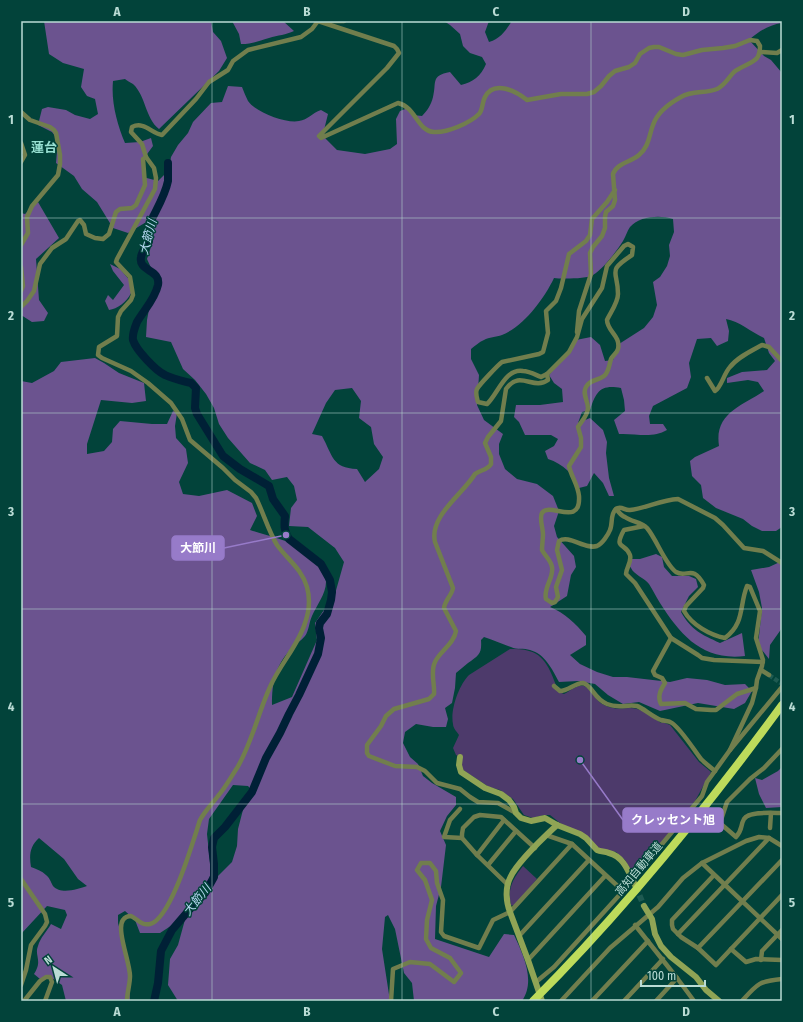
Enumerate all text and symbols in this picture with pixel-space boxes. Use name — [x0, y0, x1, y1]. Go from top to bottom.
text: A — [112, 4, 121, 19]
text: B — [303, 4, 311, 19]
text: C — [493, 4, 500, 19]
text: D — [682, 4, 690, 19]
text: 1 — [8, 112, 14, 127]
text: 1 — [789, 112, 795, 127]
district label: 蓮台 — [31, 140, 57, 155]
water label: 大節川 — [137, 216, 160, 256]
text: 2 — [7, 308, 14, 323]
text: 2 — [788, 308, 795, 323]
text: 3 — [7, 504, 14, 519]
text: 3 — [788, 504, 795, 519]
callout: 大節川 — [172, 536, 224, 560]
text: 大節川 — [180, 541, 216, 555]
text: 4 — [8, 699, 15, 714]
text: 4 — [789, 699, 796, 714]
callout: クレッセント旭 — [623, 808, 723, 832]
text: クレッセント旭 — [631, 813, 715, 827]
street label: 高知自動車道 — [613, 840, 665, 898]
water label: 大節川 — [180, 880, 215, 918]
text: 5 — [8, 895, 14, 910]
text: 5 — [789, 895, 795, 910]
north arrow — [34, 948, 74, 988]
text: N — [42, 953, 55, 968]
scale bar — [641, 962, 705, 988]
text: 100 m — [647, 969, 676, 983]
text: A — [112, 1004, 121, 1019]
text: B — [303, 1004, 311, 1019]
text: C — [493, 1004, 500, 1019]
text: D — [682, 1004, 690, 1019]

